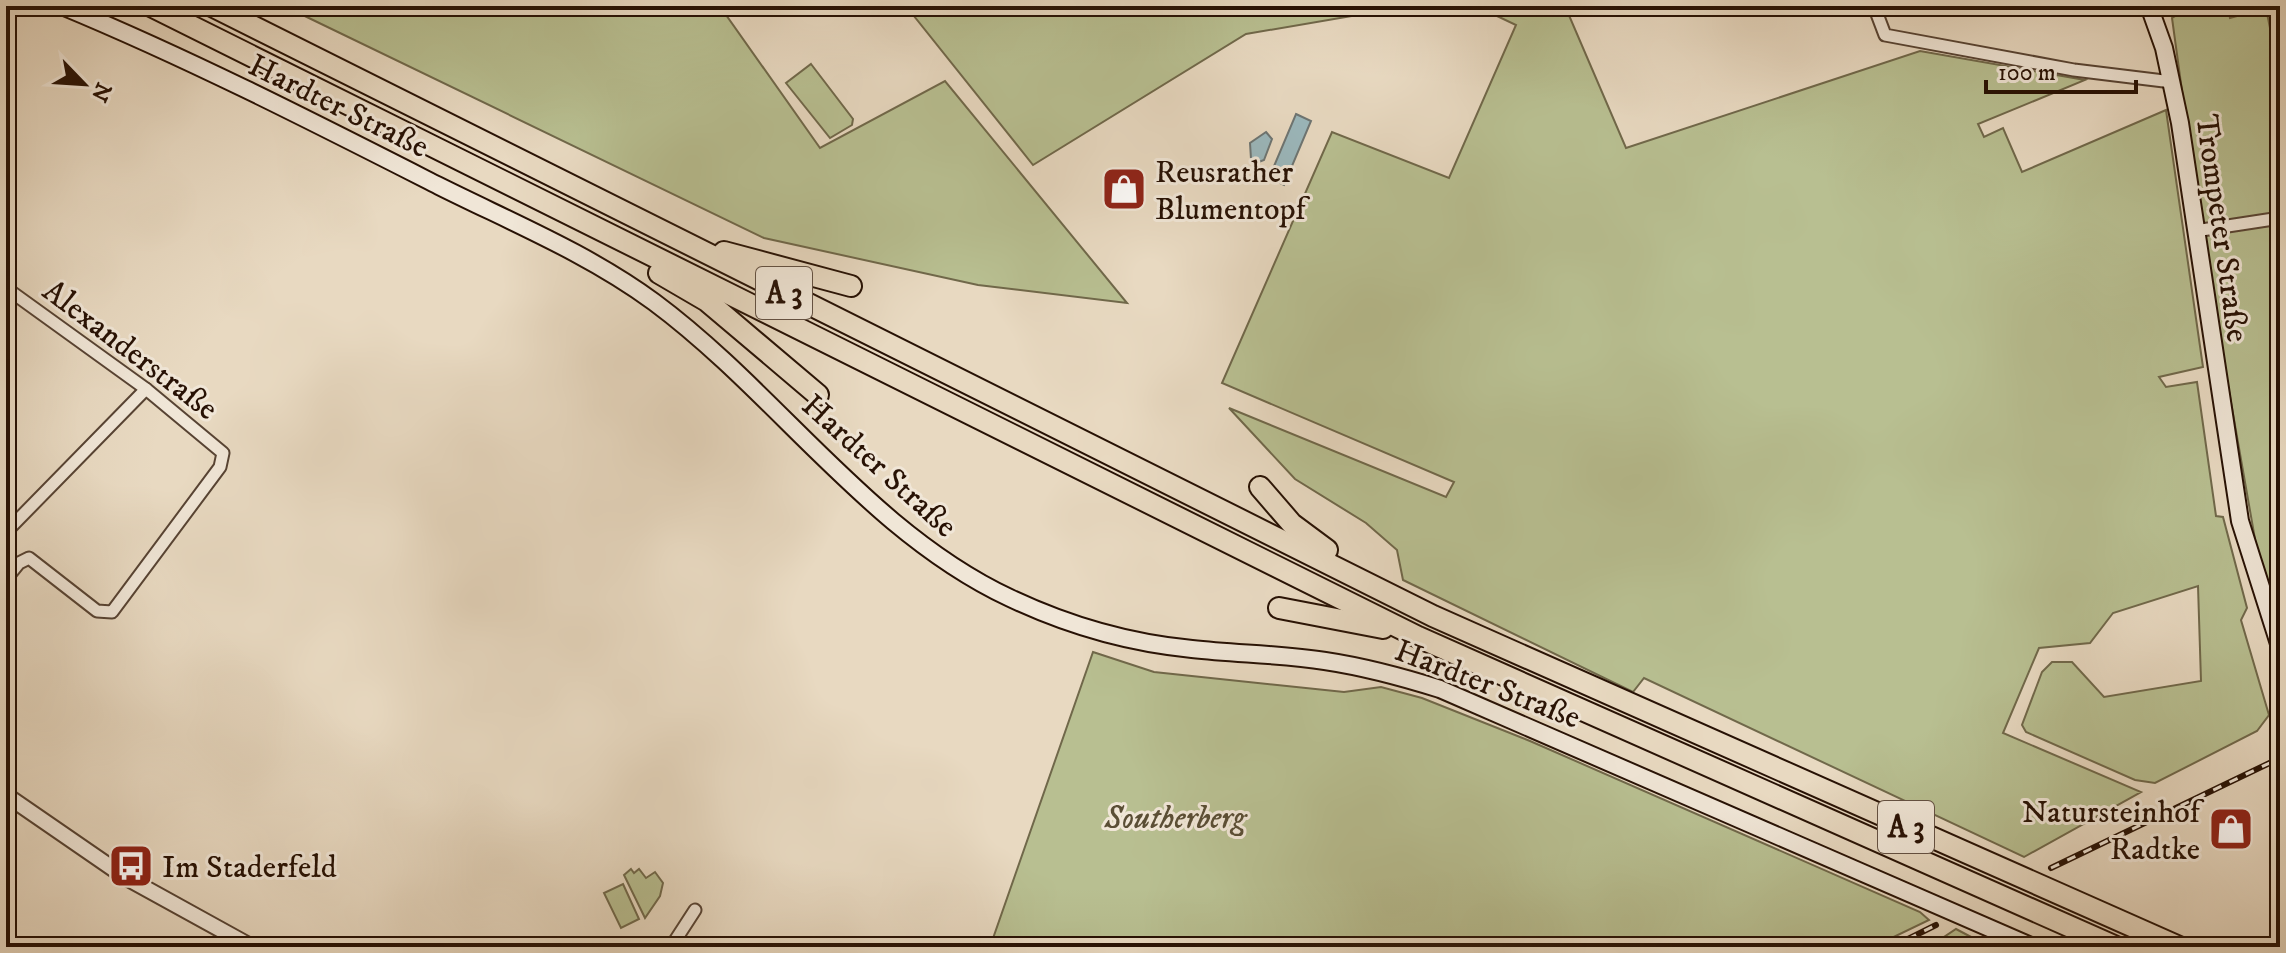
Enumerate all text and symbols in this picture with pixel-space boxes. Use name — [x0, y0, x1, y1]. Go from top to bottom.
north arrow — [44, 44, 124, 124]
scale bar — [1986, 44, 2136, 94]
street label: Hardter Straße — [241, 46, 435, 168]
text: 100 m — [1998, 58, 2056, 88]
text: N — [85, 78, 117, 106]
street label: Trompeter Straße — [2185, 112, 2257, 345]
place label: Reusrather Blumentopf — [1155, 153, 1311, 230]
shop icon: Reusrather Blumentopf — [1100, 165, 1148, 213]
road number: A 3 — [756, 267, 812, 319]
street label: Alexanderstraße — [34, 272, 225, 430]
street label: Hardter Straße — [793, 386, 965, 547]
street label: Hardter Straße — [1389, 631, 1586, 739]
place label: Natursteinhof Radtke — [2022, 793, 2205, 870]
park label: Southerberg — [1103, 799, 1248, 839]
road number: A 3 — [1878, 801, 1934, 853]
shop icon: Natursteinhof Radtke — [2207, 805, 2255, 853]
bus stop icon: Im Staderfeld — [107, 842, 155, 890]
place label: Im Staderfeld — [162, 848, 337, 888]

